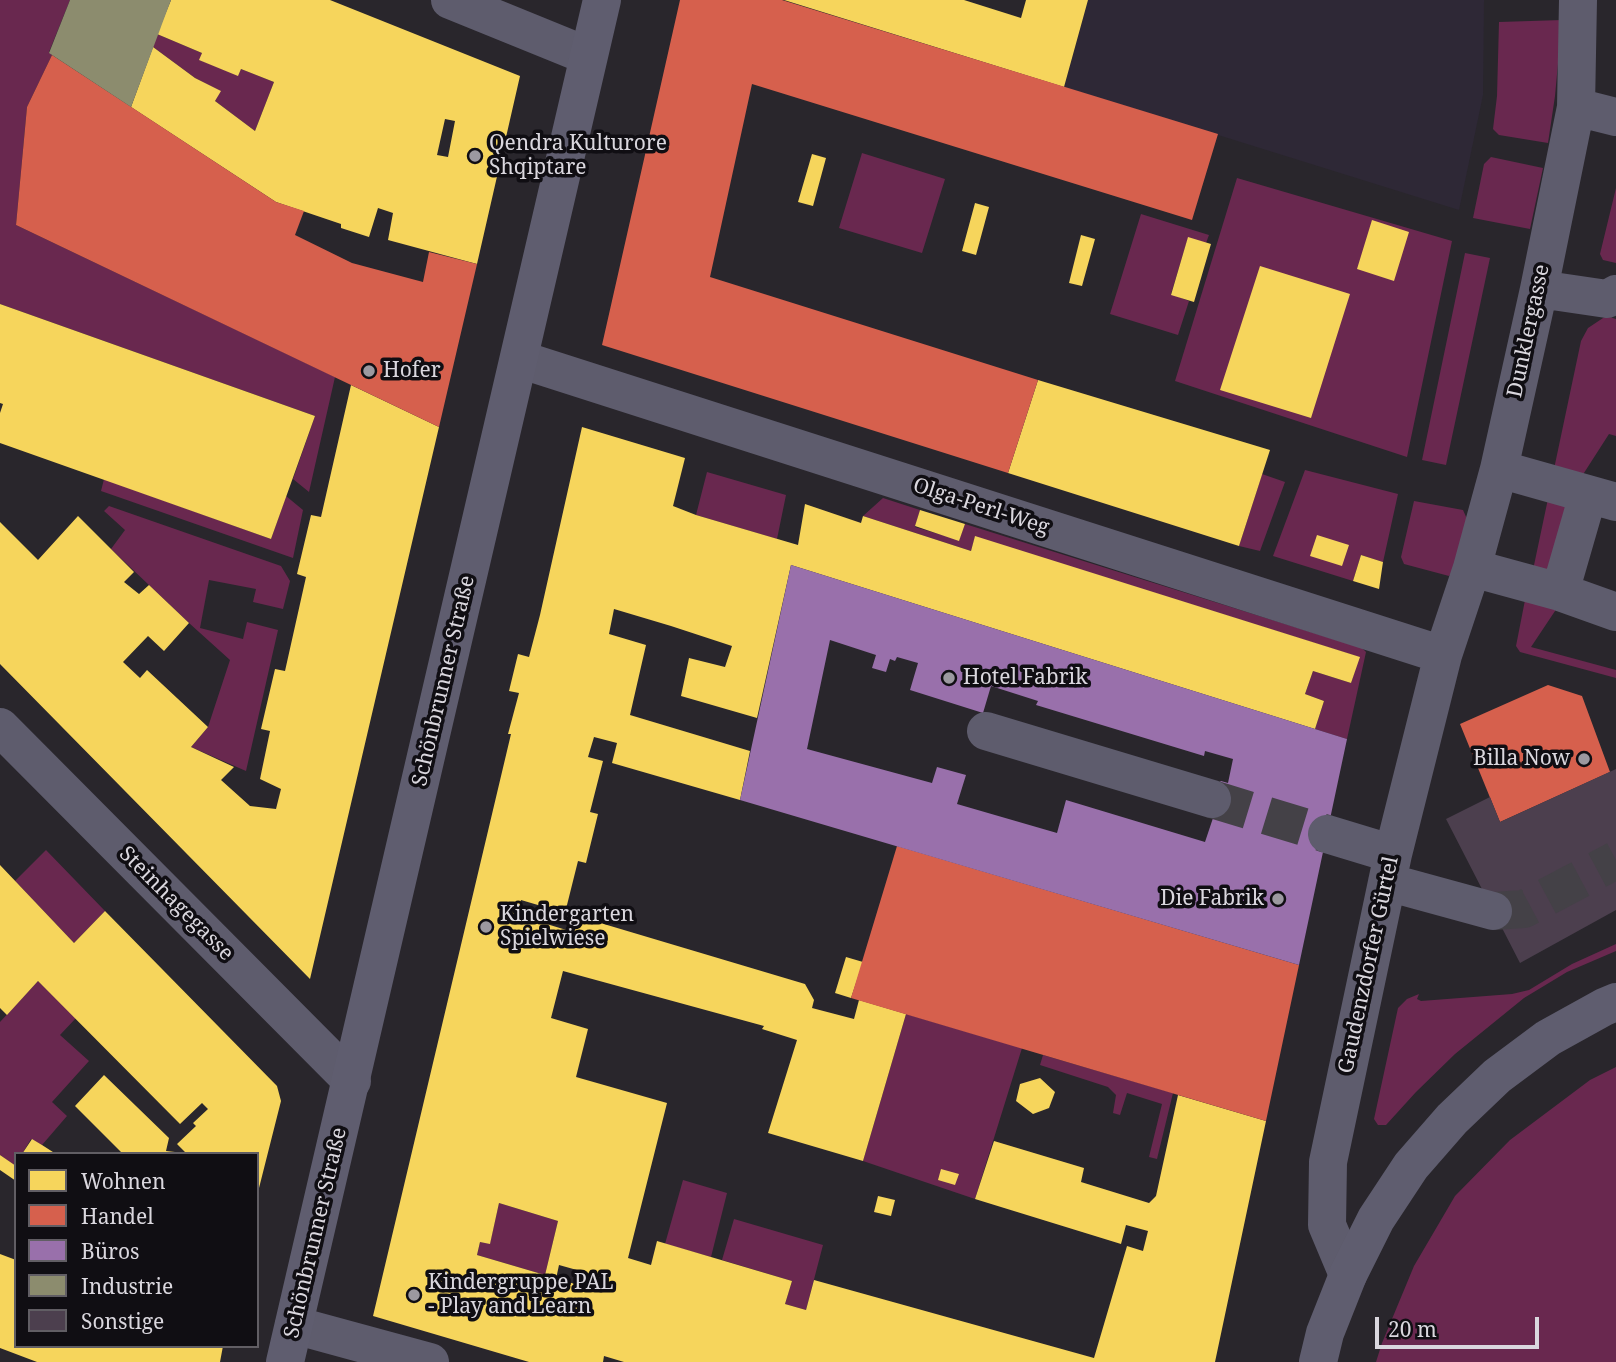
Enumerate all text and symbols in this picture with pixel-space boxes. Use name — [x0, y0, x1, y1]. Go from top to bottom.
place label: Qendra Kulturore Shqiptare — [489, 131, 667, 181]
marker: Qendra Kulturore Shqiptare — [467, 148, 483, 164]
street label: Dunklergasse — [1503, 262, 1555, 400]
place label: Hofer — [383, 358, 441, 384]
marker: Hofer — [361, 363, 377, 379]
street label: Olga-Perl-Weg — [910, 473, 1052, 541]
street label: Schönbrunner Straße — [407, 573, 481, 789]
place label: Hotel Fabrik — [963, 665, 1088, 691]
marker: Hotel Fabrik — [941, 670, 957, 686]
place label: Billa Now — [1473, 746, 1570, 772]
marker: Billa Now — [1576, 751, 1592, 767]
street label: Steinhagegasse — [114, 842, 238, 966]
street label: Gaudenzdorfer Gürtel — [1334, 854, 1404, 1076]
place label: Die Fabrik — [1160, 886, 1264, 912]
marker: Die Fabrik — [1270, 891, 1286, 907]
place label: Kindergarten Spielwiese — [500, 902, 634, 952]
marker: Kindergarten Spielwiese — [478, 919, 494, 935]
street label: Schönbrunner Straße — [279, 1125, 353, 1341]
legend — [14, 1152, 259, 1348]
text: Wohnen — [81, 1167, 166, 1195]
text: Handel — [81, 1202, 154, 1230]
text: Büros — [81, 1237, 140, 1265]
place label: Kindergruppe PAL - Play and Learn — [428, 1270, 614, 1320]
text: Industrie — [81, 1272, 173, 1300]
marker: Kindergruppe PAL - Play and Learn — [406, 1287, 422, 1303]
scale bar — [1378, 1302, 1542, 1346]
text: Sonstige — [81, 1307, 164, 1335]
text: 20 m — [1388, 1315, 1437, 1343]

